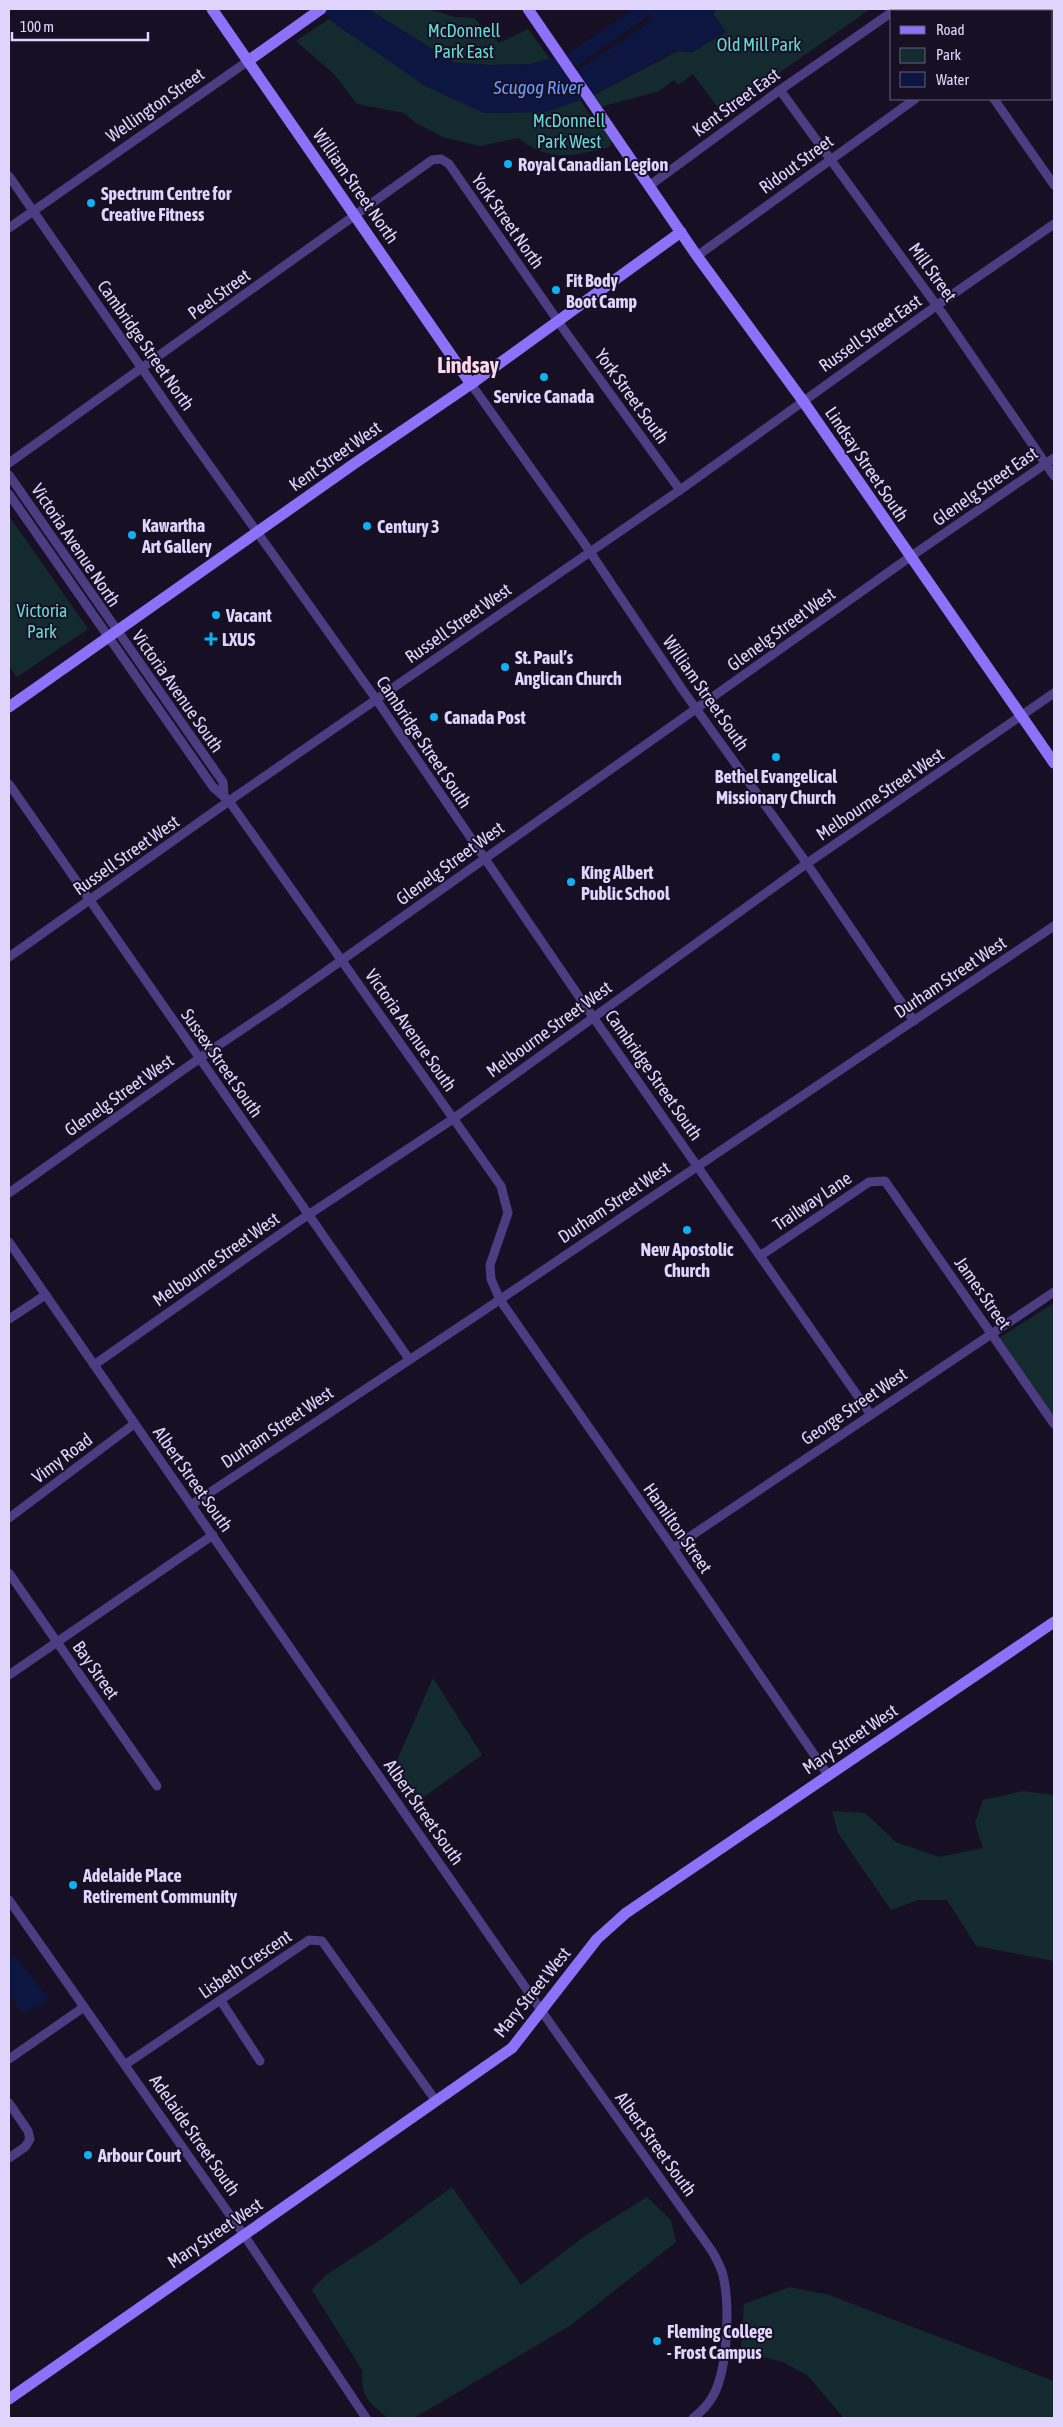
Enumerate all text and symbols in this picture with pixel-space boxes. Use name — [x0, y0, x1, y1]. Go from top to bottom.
scale bar — [12, 10, 149, 42]
legend — [890, 10, 1053, 100]
text: 100 m — [20, 18, 54, 35]
park label: McDonnell Park East — [428, 20, 500, 62]
text: Road — [936, 21, 965, 38]
park label: Old Mill Park — [717, 34, 801, 55]
text: Park — [936, 46, 961, 63]
street label: Wellington Street — [102, 63, 208, 147]
street label: Kent Street East — [688, 63, 784, 141]
text: Water — [936, 71, 969, 88]
water label: Scugog River — [493, 76, 584, 98]
park label: McDonnell Park West — [533, 110, 605, 152]
street label: William Street North — [309, 125, 403, 247]
street label: Ridout Street — [755, 130, 837, 198]
place label: Royal Canadian Legion — [518, 154, 668, 175]
marker: Royal Canadian Legion — [502, 158, 514, 170]
street label: York Street North — [468, 169, 548, 273]
place label: Spectrum Centre for Creative Fitness — [101, 183, 232, 225]
marker: Spectrum Centre for Creative Fitness — [85, 197, 97, 209]
street label: Mill Street — [905, 238, 961, 306]
street label: Peel Street — [184, 264, 254, 324]
place label: Fit Body Boot Camp — [566, 270, 637, 312]
street label: Cambridge Street North — [93, 276, 199, 414]
marker: Fit Body Boot Camp — [550, 284, 562, 296]
street label: Russell Street East — [815, 290, 925, 376]
street label: York Street South — [591, 345, 673, 447]
district label: Lindsay — [437, 352, 499, 378]
marker: Service Canada — [538, 371, 550, 383]
place label: Service Canada — [494, 386, 594, 407]
street label: Lindsay Street South — [821, 403, 913, 525]
street label: Kent Street West — [285, 417, 385, 495]
street label: Glenelg Street East — [928, 442, 1042, 530]
street label: Victoria Avenue North — [27, 480, 125, 610]
place label: Kawartha Art Gallery — [141, 515, 212, 557]
place label: Century 3 — [377, 516, 440, 537]
marker: Century 3 — [361, 520, 373, 532]
marker: Kawartha Art Gallery — [126, 529, 138, 541]
street label: Russell Street West — [401, 579, 515, 667]
street label: Glenelg Street West — [723, 583, 839, 675]
park label: Victoria Park — [17, 600, 67, 642]
place label: Vacant — [225, 605, 272, 626]
marker: Vacant — [210, 609, 222, 621]
street label: Victoria Avenue South — [128, 626, 228, 756]
place label: LXUS — [222, 629, 256, 650]
marker: LXUS — [204, 632, 218, 646]
street label: William Street South — [659, 632, 753, 754]
place label: St. Paul’s Anglican Church — [514, 647, 622, 689]
marker: St. Paul’s Anglican Church — [499, 661, 511, 673]
street label: Cambridge Street South — [372, 672, 476, 812]
place label: Canada Post — [444, 707, 526, 728]
marker: Canada Post — [428, 711, 440, 723]
street label: Melbourne Street West — [812, 743, 948, 845]
marker: Bethel Evangelical Missionary Church — [770, 751, 782, 763]
place label: Bethel Evangelical Missionary Church — [715, 766, 837, 808]
street label: Russell Street West — [69, 811, 183, 899]
street label: Glenelg Street West — [392, 817, 508, 909]
place label: King Albert Public School — [581, 862, 670, 904]
marker: King Albert Public School — [565, 876, 577, 888]
street label: Durham Street West — [890, 932, 1010, 1022]
street label: Victoria Avenue South — [361, 965, 461, 1095]
street label: Melbourne Street West — [482, 977, 616, 1081]
street label: Sussex Street South — [177, 1005, 267, 1121]
street label: Cambridge Street South — [601, 1006, 707, 1144]
street label: Glenelg Street West — [61, 1050, 177, 1140]
street label: Durham Street West — [554, 1157, 674, 1247]
street label: Trailway Lane — [769, 1167, 855, 1235]
street label: Melbourne Street West — [149, 1208, 283, 1310]
marker: New Apostolic Church — [681, 1224, 693, 1236]
place label: New Apostolic Church — [640, 1239, 734, 1281]
street label: James Street — [950, 1253, 1016, 1333]
street label: George Street West — [797, 1363, 911, 1449]
street label: Durham Street West — [217, 1382, 337, 1472]
street label: Albert Street South — [149, 1422, 237, 1536]
street label: Vimy Road — [28, 1428, 96, 1488]
street label: Hamilton Street — [639, 1479, 717, 1577]
street label: Bay Street — [68, 1637, 124, 1703]
street label: Mary Street West — [799, 1700, 901, 1778]
street label: Albert Street South — [380, 1755, 468, 1869]
place label: Adelaide Place Retirement Community — [82, 1865, 238, 1907]
marker: Adelaide Place Retirement Community — [67, 1879, 79, 1891]
street label: Lisbeth Crescent — [195, 1925, 295, 2003]
street label: Mary Street West — [489, 1943, 575, 2041]
street label: Adelaide Street South — [146, 2071, 244, 2199]
street label: Albert Street South — [611, 2088, 701, 2200]
place label: Arbour Court — [97, 2145, 182, 2166]
marker: Arbour Court — [82, 2149, 94, 2161]
street label: Mary Street West — [164, 2194, 266, 2272]
place label: Fleming College - Frost Campus — [667, 2321, 773, 2363]
marker: Fleming College - Frost Campus — [651, 2335, 663, 2347]

